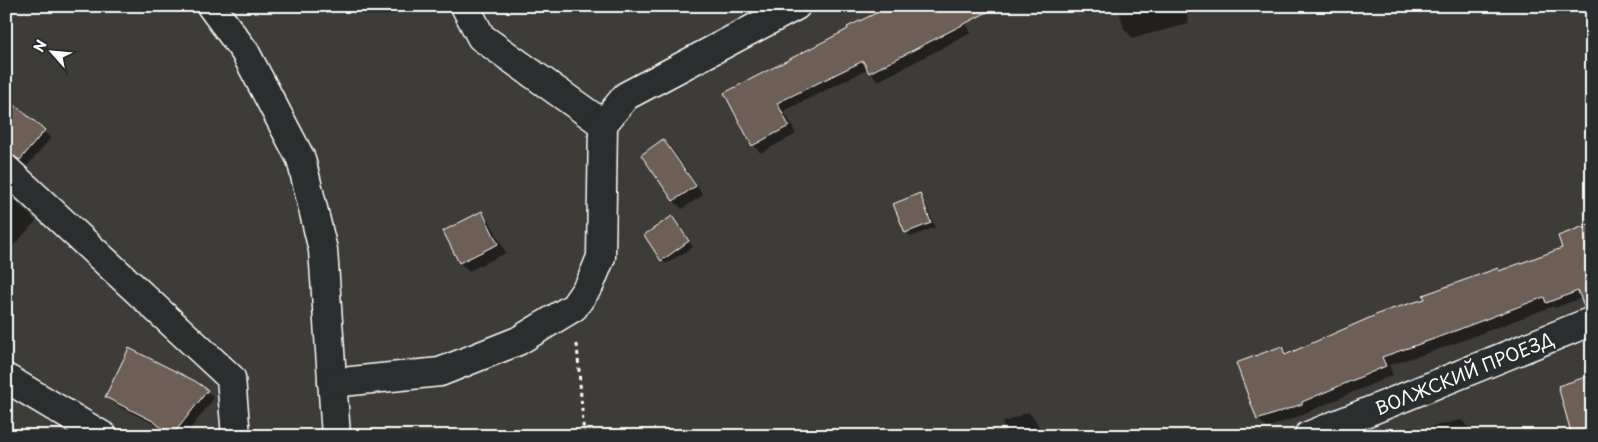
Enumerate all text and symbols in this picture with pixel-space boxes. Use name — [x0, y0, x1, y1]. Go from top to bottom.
north arrow — [28, 28, 78, 78]
text: N — [28, 36, 52, 56]
street label: ВОЛЖСКИЙ ПРОЕЗД — [1371, 325, 1558, 421]

